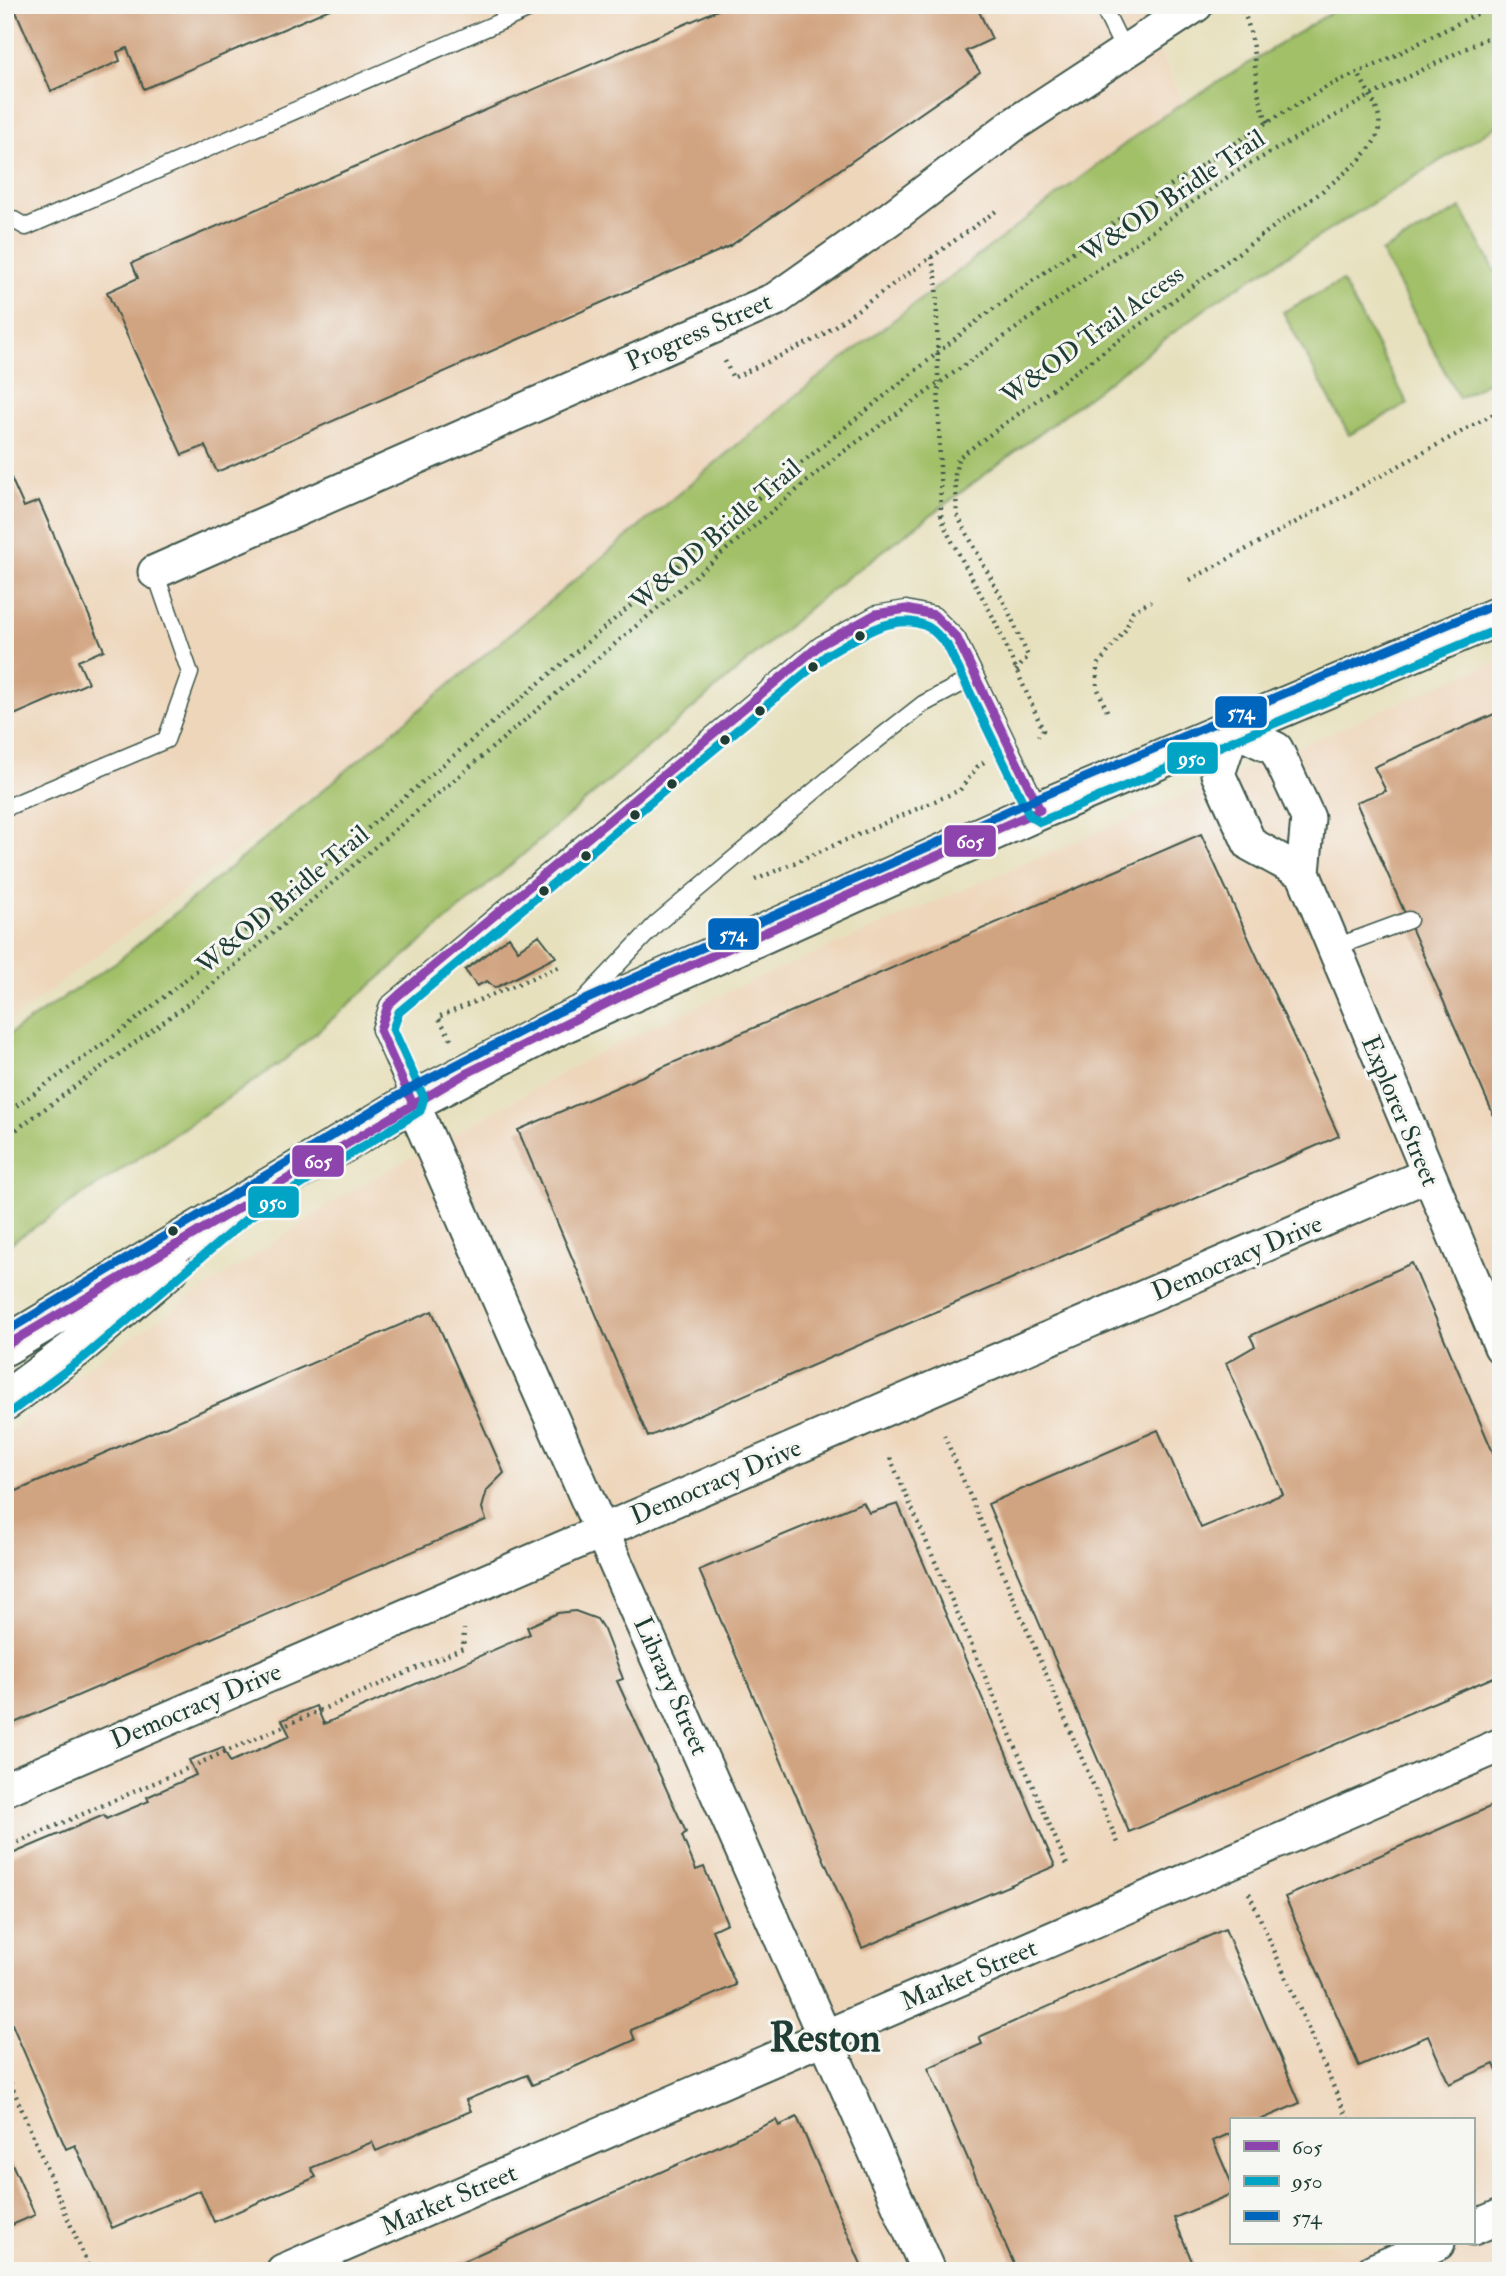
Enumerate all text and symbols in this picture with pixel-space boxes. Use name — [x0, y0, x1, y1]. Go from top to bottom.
street label: W&OD Bridle Trail — [1074, 122, 1271, 270]
street label: W&OD Trail Access — [995, 258, 1191, 413]
street label: Progress Street — [621, 286, 777, 378]
street label: W&OD Bridle Trail — [624, 452, 808, 618]
unlabelled marker — [853, 629, 867, 643]
unlabelled marker — [806, 660, 820, 674]
line badge: 574 — [1214, 695, 1268, 729]
text: 574 — [1228, 701, 1256, 725]
unlabelled marker — [753, 704, 767, 718]
unlabelled marker — [718, 733, 732, 747]
line badge: 950 — [1166, 741, 1219, 775]
text: 950 — [1176, 747, 1206, 771]
unlabelled marker — [665, 777, 679, 791]
unlabelled marker — [628, 808, 642, 822]
street label: W&OD Bridle Trail — [189, 818, 376, 982]
line badge: 605 — [943, 824, 997, 858]
text: 605 — [956, 830, 984, 854]
unlabelled marker — [579, 849, 593, 863]
unlabelled marker — [537, 884, 551, 898]
line badge: 574 — [707, 917, 760, 951]
text: 574 — [720, 923, 748, 947]
street label: Explorer Street — [1353, 1031, 1446, 1192]
line badge: 605 — [291, 1144, 345, 1178]
text: 605 — [304, 1150, 332, 1174]
line badge: 950 — [247, 1185, 300, 1219]
text: 950 — [257, 1191, 287, 1215]
street label: Democracy Drive — [1147, 1208, 1327, 1308]
unlabelled marker — [166, 1224, 180, 1238]
street label: Democracy Drive — [626, 1432, 806, 1532]
street label: Library Street — [626, 1612, 716, 1760]
street label: Democracy Drive — [106, 1656, 286, 1756]
street label: Market Street — [896, 1932, 1042, 2018]
district label: Reston — [769, 2013, 881, 2064]
legend — [1230, 2118, 1474, 2244]
text: 605 — [1292, 2134, 1323, 2161]
street label: Market Street — [376, 2157, 522, 2243]
text: 950 — [1290, 2168, 1323, 2195]
text: 574 — [1292, 2204, 1323, 2231]

